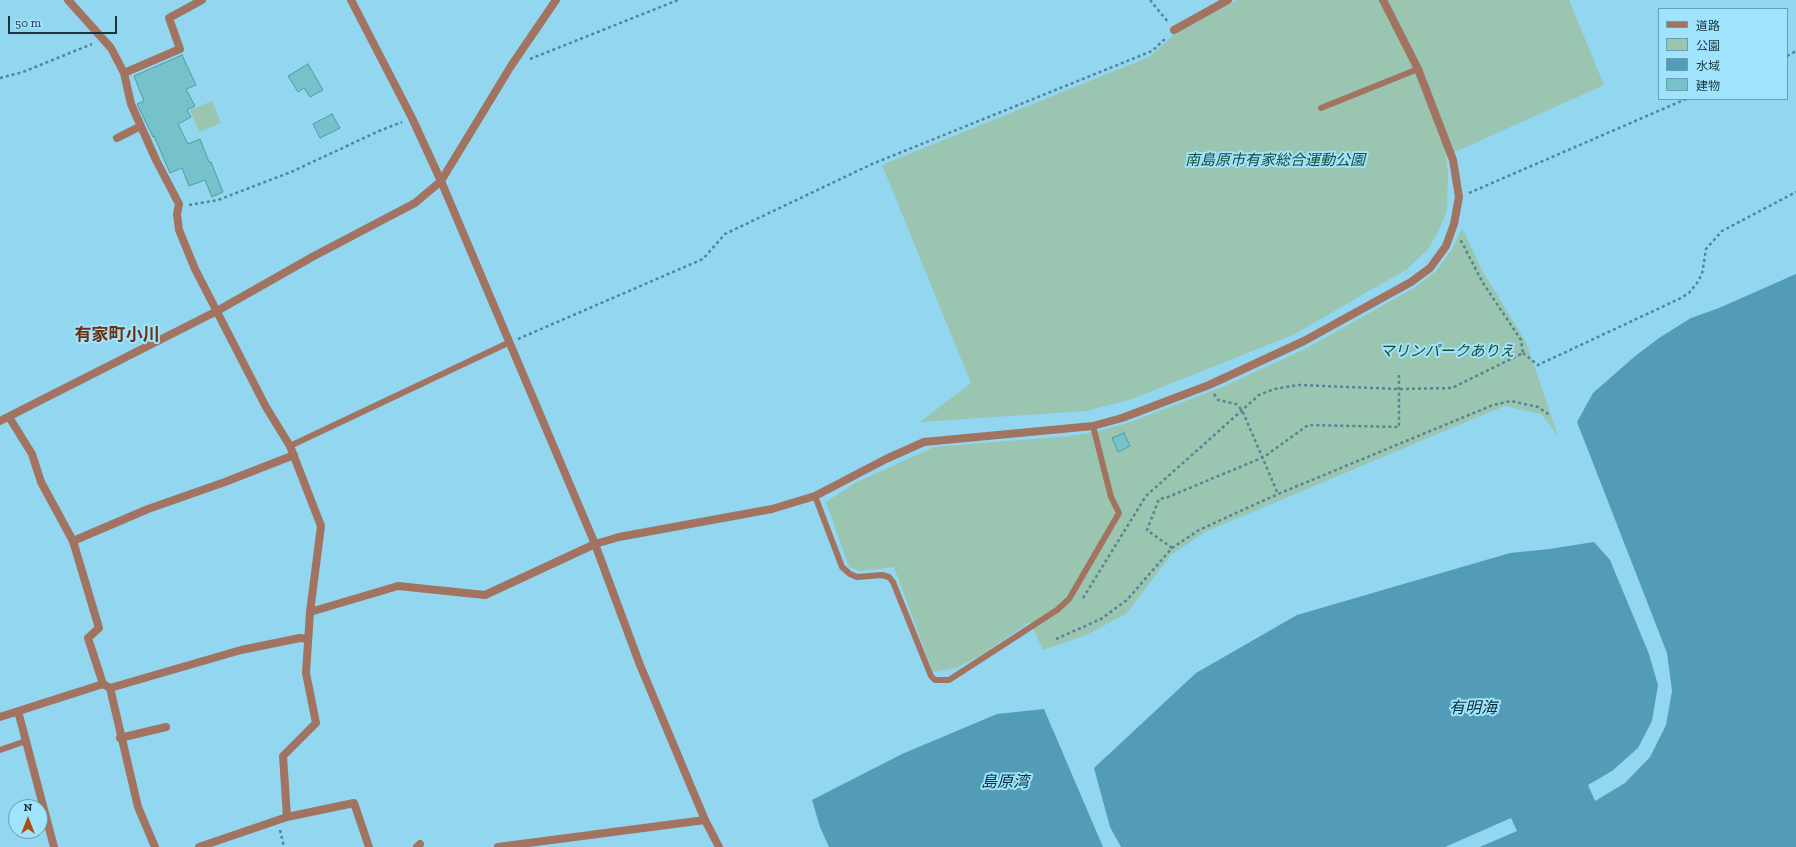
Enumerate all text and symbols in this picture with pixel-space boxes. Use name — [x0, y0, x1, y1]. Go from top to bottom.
scale bar — [10, 8, 119, 34]
legend — [1658, 8, 1788, 100]
text: 50 m — [15, 16, 41, 30]
text: 道路 — [1696, 19, 1720, 33]
text: 公園 — [1696, 39, 1720, 53]
text: 水域 — [1696, 59, 1720, 73]
text: 建物 — [1696, 79, 1720, 93]
park label: 南島原市有家総合運動公園 — [1185, 152, 1365, 170]
district label: 有家町小川 — [75, 325, 159, 345]
park label: マリンパークありえ — [1380, 343, 1514, 361]
water label: 有明海 — [1449, 698, 1497, 718]
water label: 島原湾 — [981, 772, 1029, 792]
north arrow — [8, 799, 48, 839]
text: N — [24, 801, 32, 814]

